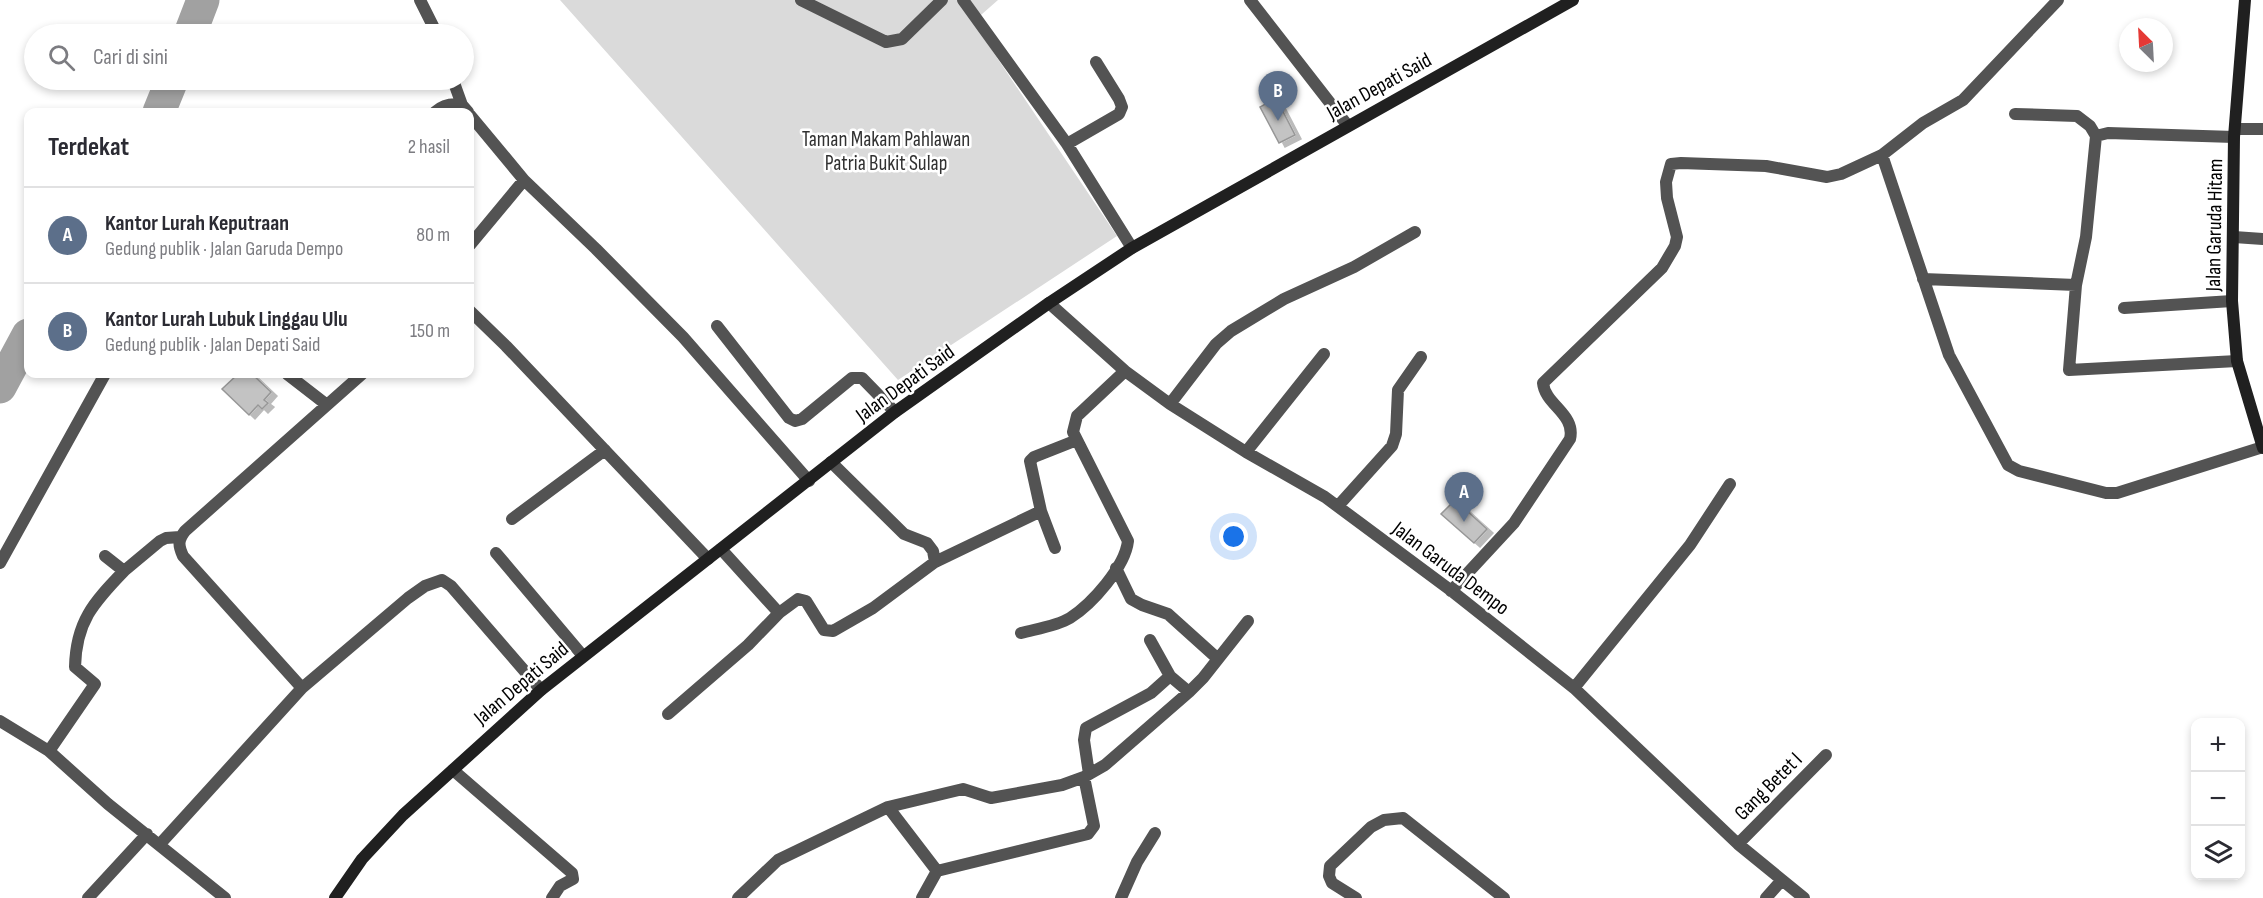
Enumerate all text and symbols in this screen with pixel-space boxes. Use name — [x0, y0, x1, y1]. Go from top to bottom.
north arrow — [2119, 18, 2173, 72]
search box — [24, 24, 474, 90]
icon: search — [45, 41, 78, 74]
text: Cari di sini — [93, 44, 168, 71]
street label: Jalan Depati Said — [1322, 47, 1436, 126]
pin: B — [1258, 72, 1298, 121]
park label: Taman Makam Pahlawan Patria Bukit Sulap — [802, 127, 970, 176]
text: Terdekat — [48, 132, 129, 163]
text: 2 hasil — [408, 135, 450, 159]
street label: Jalan Garuda Hitam — [2201, 159, 2228, 293]
text: Kantor Lurah Keputraan — [105, 210, 289, 237]
text: A — [63, 223, 72, 247]
text: 80 m — [416, 223, 450, 247]
text: Gedung publik · Jalan Garuda Dempo — [105, 237, 343, 261]
text: Kantor Lurah Lubuk Linggau Ulu — [105, 306, 348, 333]
text: B — [63, 319, 72, 343]
text: 150 m — [410, 319, 450, 343]
text: Gedung publik · Jalan Depati Said — [105, 333, 320, 357]
street label: Jalan Depati Said — [850, 339, 959, 428]
pin: A — [1444, 472, 1484, 522]
street label: Jalan Garuda Dempo — [1387, 516, 1514, 620]
your location — [1219, 522, 1248, 551]
street label: Jalan Depati Said — [468, 637, 574, 731]
map controls — [2191, 718, 2245, 880]
button: + — [2191, 718, 2245, 772]
street label: Gang Betet I — [1729, 747, 1807, 825]
button: − — [2191, 772, 2245, 826]
button: layers — [2191, 826, 2245, 880]

